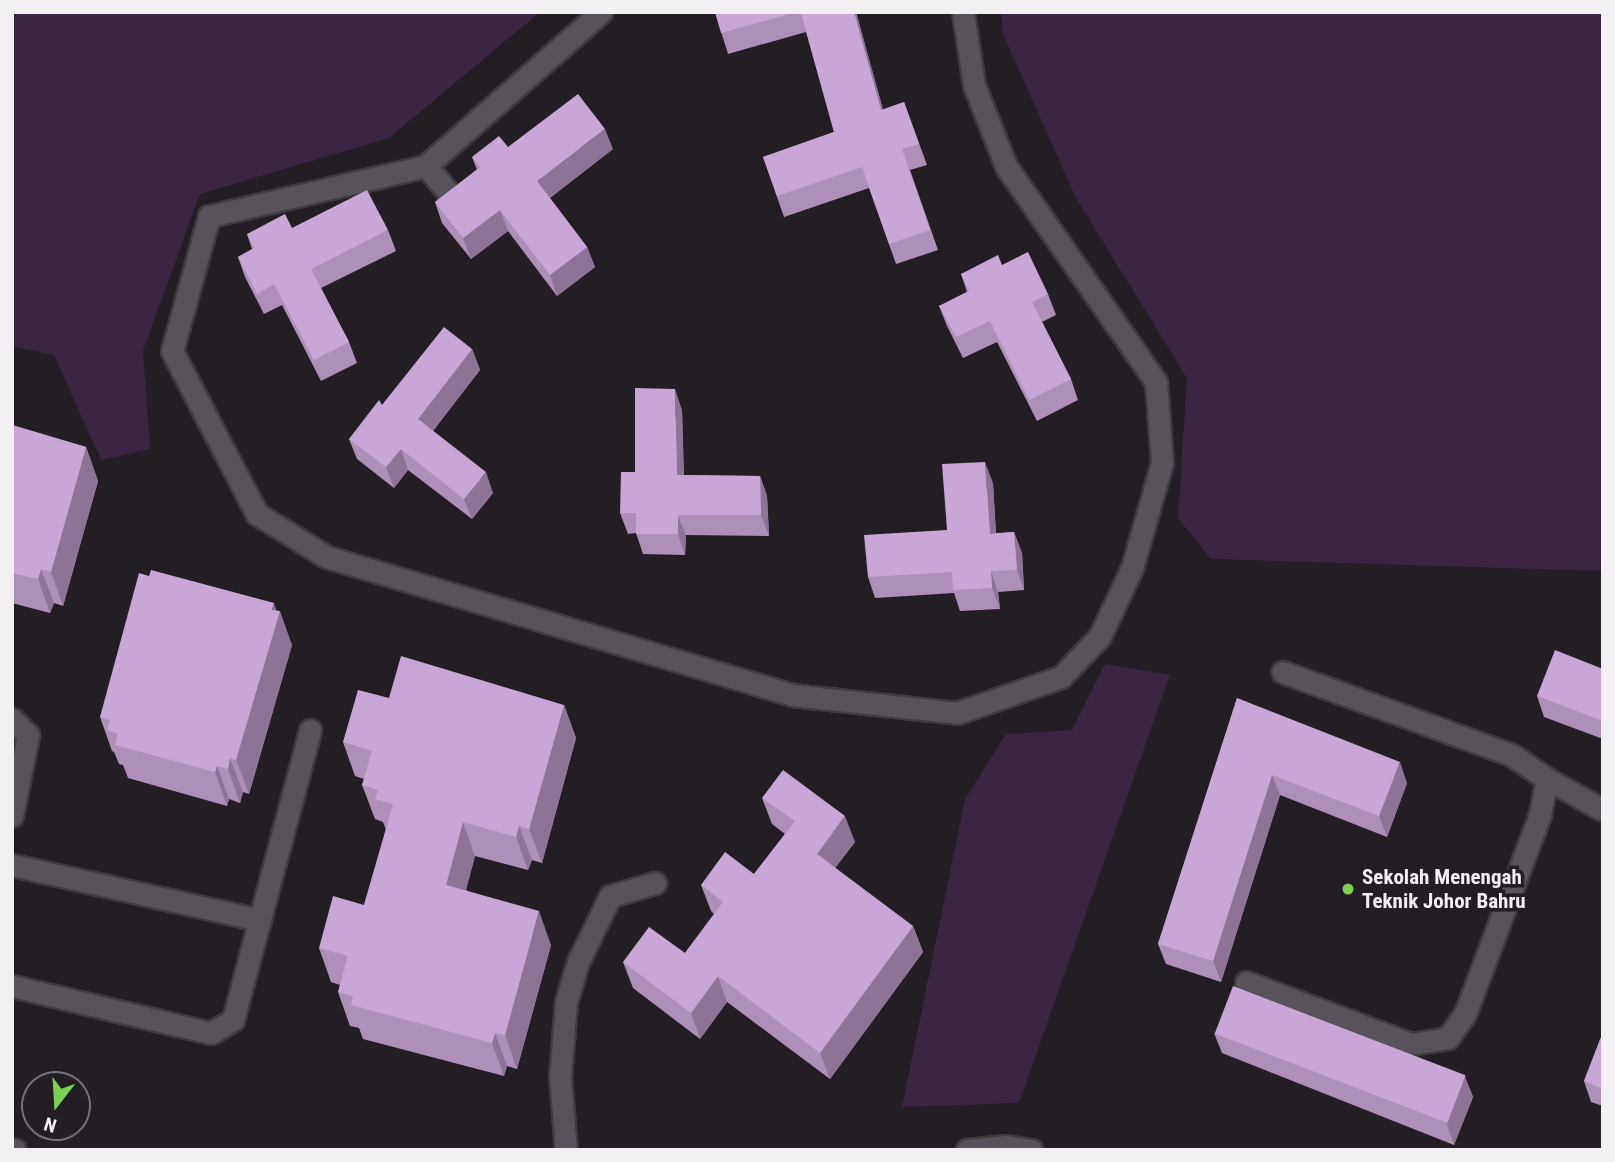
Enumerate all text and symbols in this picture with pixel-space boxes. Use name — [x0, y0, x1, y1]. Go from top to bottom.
place label: Sekolah Menengah Teknik Johor Bahru — [1362, 864, 1526, 914]
marker: Sekolah Menengah Teknik Johor Bahru — [1340, 881, 1356, 897]
north arrow — [21, 1071, 91, 1141]
text: N — [41, 1112, 59, 1137]

